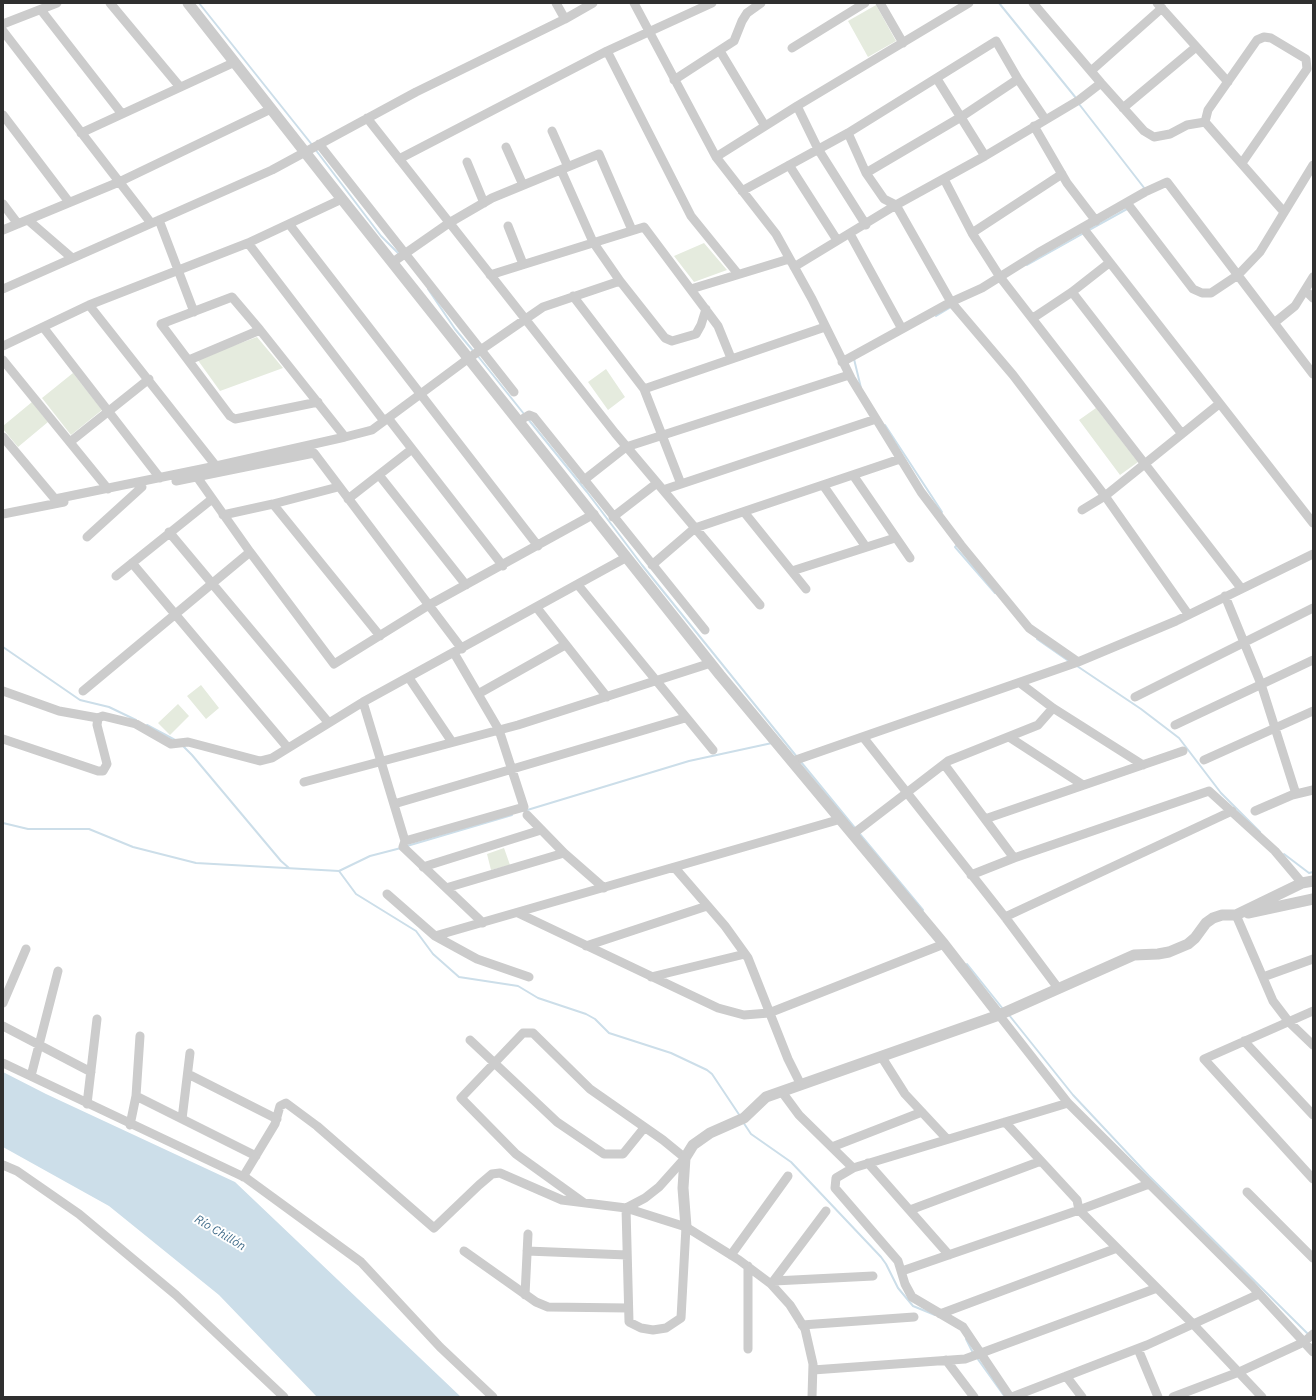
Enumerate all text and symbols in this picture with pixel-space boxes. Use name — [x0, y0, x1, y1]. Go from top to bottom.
water label: Río Chillón — [192, 1212, 248, 1254]

